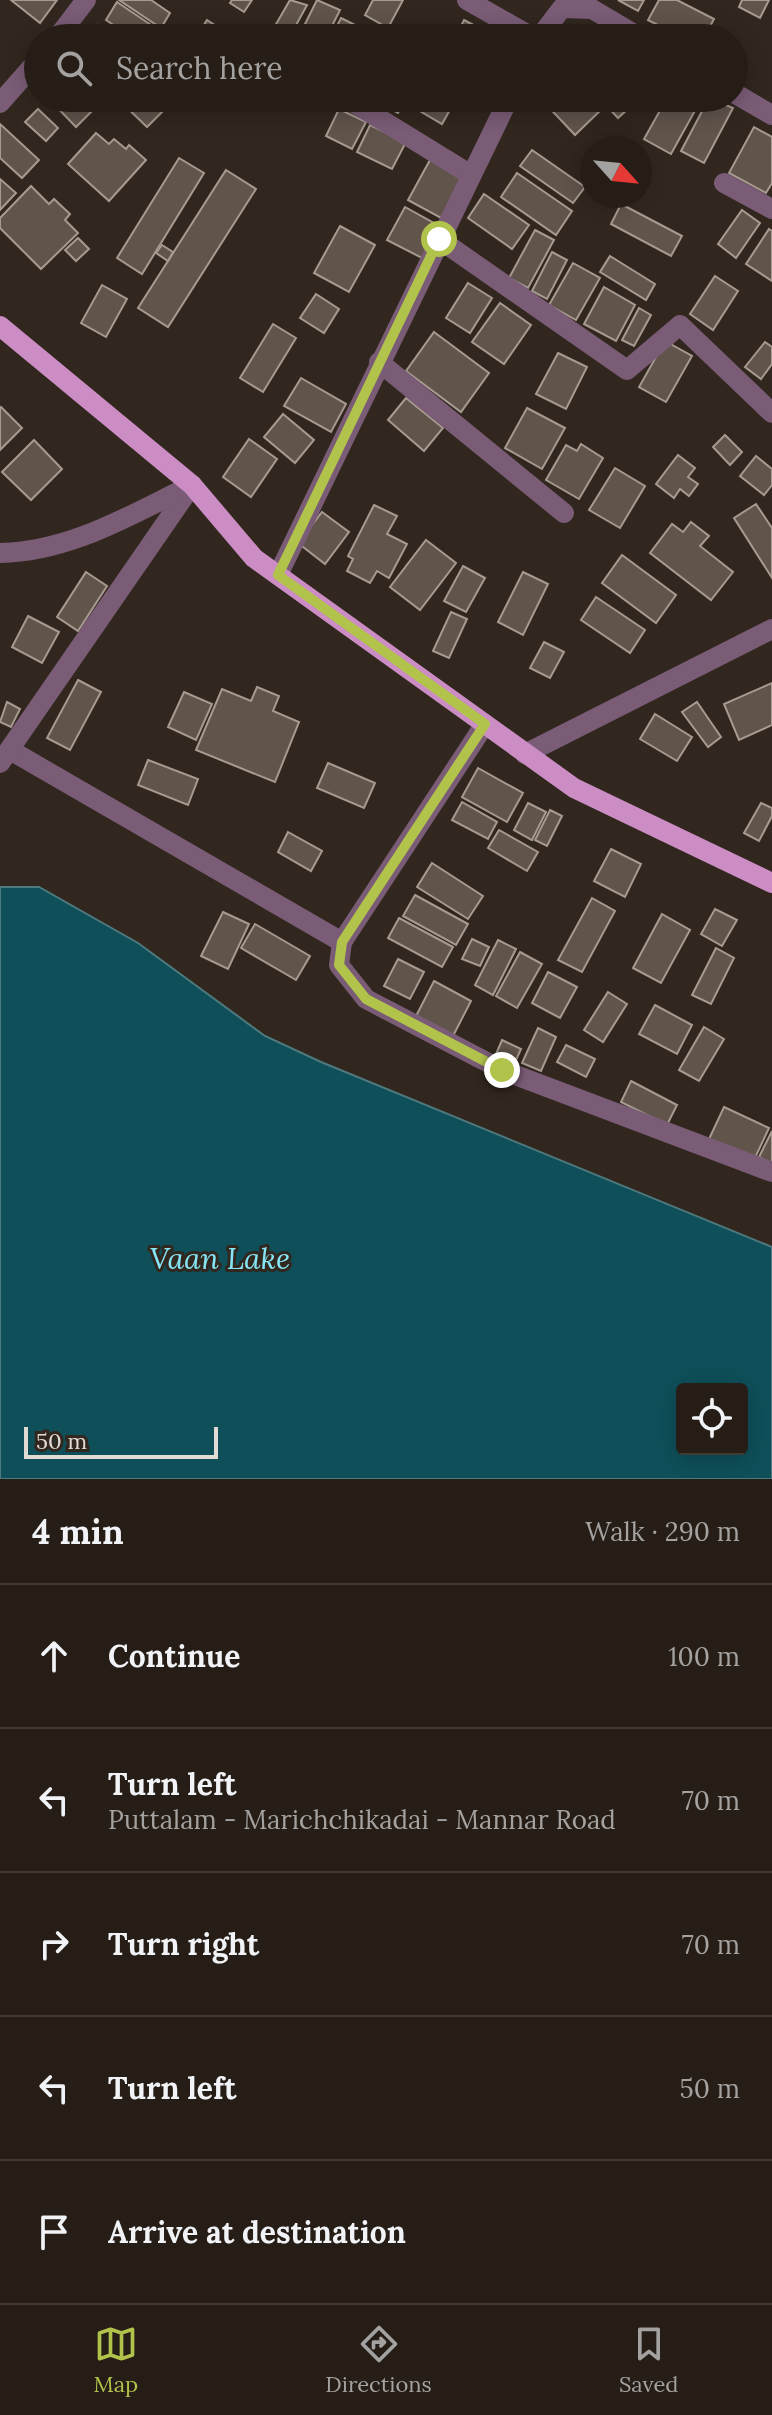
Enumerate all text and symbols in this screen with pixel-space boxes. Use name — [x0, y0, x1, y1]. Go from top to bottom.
search box — [24, 24, 748, 112]
icon: search — [52, 46, 96, 90]
text: Search here — [116, 49, 283, 87]
north arrow — [580, 136, 652, 208]
route start — [421, 221, 457, 257]
route end — [484, 1052, 520, 1088]
water label: Vaan Lake — [150, 1239, 290, 1277]
map controls — [676, 1383, 748, 1455]
button: locate — [676, 1383, 748, 1455]
scale bar — [24, 1423, 218, 1459]
text: 50 m — [36, 1427, 87, 1455]
text: 4 min — [32, 1510, 124, 1553]
text: Walk · 290 m — [585, 1515, 740, 1548]
icon: ahead — [32, 1634, 76, 1678]
text: Continue — [108, 1637, 240, 1675]
text: 100 m — [668, 1640, 740, 1673]
text: Turn left — [108, 1765, 236, 1803]
icon: left — [32, 1778, 76, 1822]
text: 70 m — [682, 1784, 740, 1817]
text: Puttalam - Marichchikadai - Mannar Road — [108, 1803, 616, 1836]
icon: right — [32, 1922, 76, 1966]
text: Turn right — [108, 1925, 259, 1963]
text: 70 m — [682, 1928, 740, 1961]
icon: left — [32, 2066, 76, 2110]
text: Turn left — [108, 2069, 236, 2107]
text: 50 m — [680, 2072, 740, 2105]
icon: arrive — [32, 2210, 76, 2254]
text: Arrive at destination — [108, 2213, 406, 2251]
tab: Map — [94, 2322, 138, 2398]
tab: Directions — [325, 2322, 432, 2398]
tab: Saved — [619, 2322, 678, 2398]

